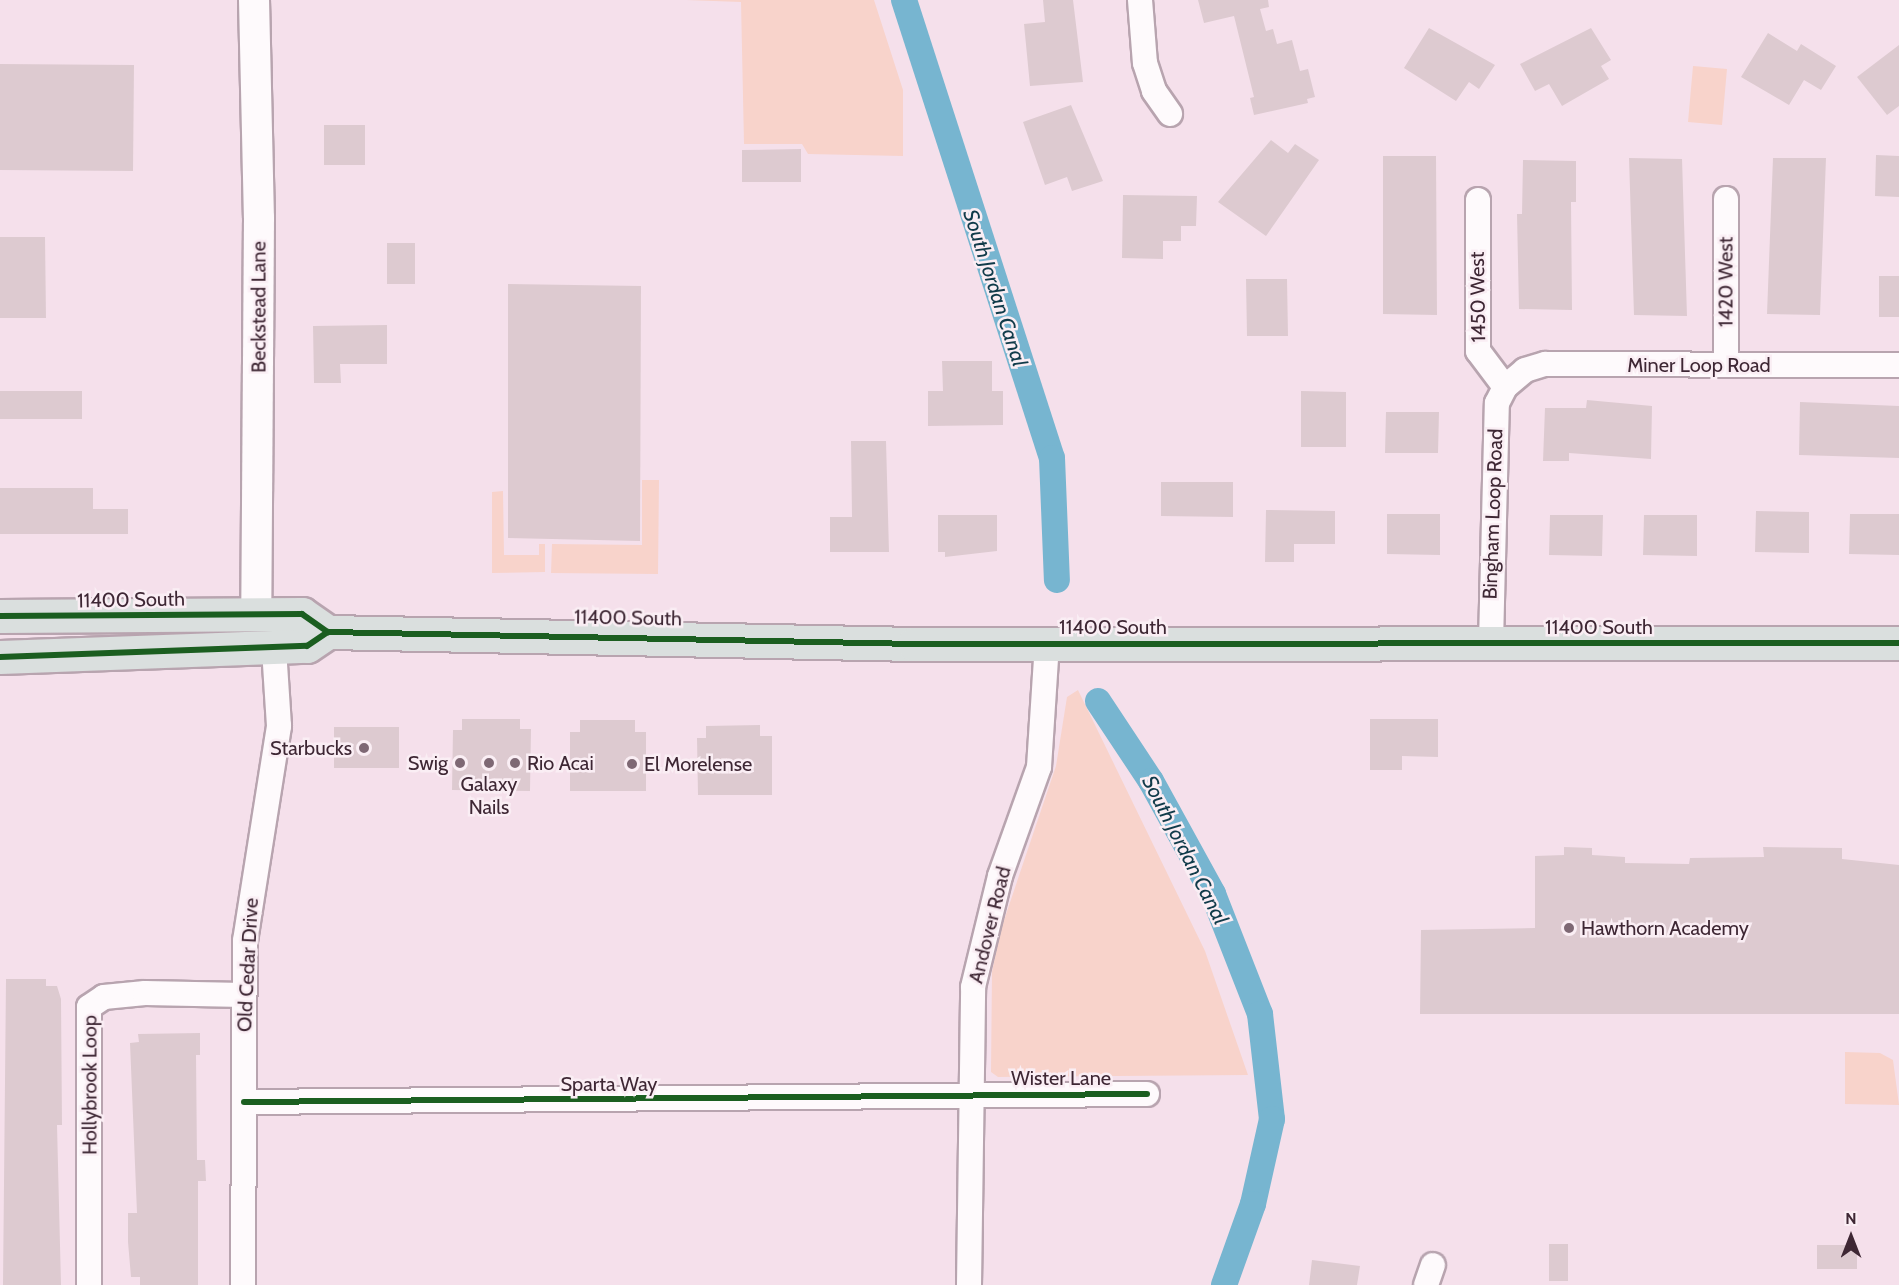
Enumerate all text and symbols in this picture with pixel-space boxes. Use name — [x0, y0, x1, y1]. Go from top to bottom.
water label: South Jordan Canal — [958, 206, 1032, 370]
street label: 1420 West — [1714, 237, 1738, 327]
street label: Beckstead Lane — [247, 241, 271, 373]
street label: 1450 West — [1465, 251, 1491, 343]
street label: Miner Loop Road — [1627, 353, 1771, 377]
street label: Bingham Loop Road — [1478, 428, 1508, 600]
street label: 11400 South — [77, 587, 185, 613]
street label: 11400 South — [574, 605, 682, 631]
street label: 11400 South — [1059, 615, 1167, 639]
street label: 11400 South — [1545, 615, 1653, 639]
place label: Starbucks — [270, 736, 352, 760]
marker: Starbucks — [357, 741, 371, 755]
place label: Swig — [408, 751, 448, 775]
place label: Rio Acai — [527, 751, 594, 775]
place label: El Morelense — [644, 752, 752, 776]
marker: Swig — [453, 756, 467, 770]
marker: Galaxy Nails — [482, 756, 496, 770]
marker: Rio Acai — [508, 756, 522, 770]
marker: El Morelense — [625, 757, 639, 771]
water label: South Jordan Canal — [1137, 771, 1233, 929]
place label: Galaxy Nails — [461, 773, 517, 820]
street label: Andover Road — [964, 864, 1016, 986]
street label: Old Cedar Drive — [233, 897, 263, 1033]
place label: Hawthorn Academy — [1581, 916, 1749, 940]
marker: Hawthorn Academy — [1562, 921, 1576, 935]
street label: Hollybrook Loop — [78, 1015, 102, 1155]
street label: Wister Lane — [1011, 1066, 1111, 1090]
street label: Sparta Way — [561, 1072, 657, 1096]
north arrow — [1821, 1207, 1881, 1267]
text: N — [1845, 1209, 1857, 1228]

